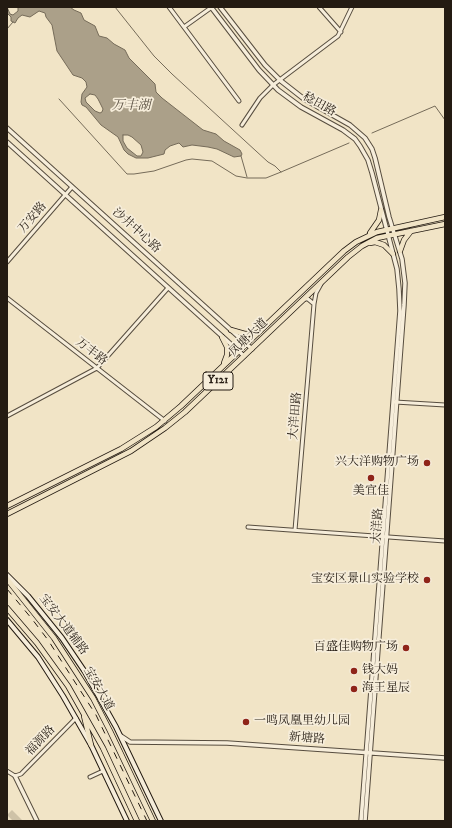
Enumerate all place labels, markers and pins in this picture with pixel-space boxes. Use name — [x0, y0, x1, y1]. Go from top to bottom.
place label: 兴大洋购物广场 — [335, 456, 419, 470]
marker: 兴大洋购物广场 — [422, 458, 432, 468]
marker: 美宜佳 — [366, 473, 376, 483]
place label: 美宜佳 — [353, 485, 389, 499]
place label: 宝安区景山实验学校 — [311, 573, 419, 587]
marker: 宝安区景山实验学校 — [422, 575, 432, 585]
place label: 百盛佳购物广场 — [314, 641, 398, 655]
marker: 百盛佳购物广场 — [401, 643, 411, 653]
place label: 钱大妈 — [362, 664, 398, 678]
marker: 钱大妈 — [349, 666, 359, 676]
place label: 海王星辰 — [362, 682, 410, 696]
marker: 海王星辰 — [349, 684, 359, 694]
place label: 一鸣凤凰里幼儿园 — [254, 715, 350, 729]
marker: 一鸣凤凰里幼儿园 — [241, 717, 251, 727]

